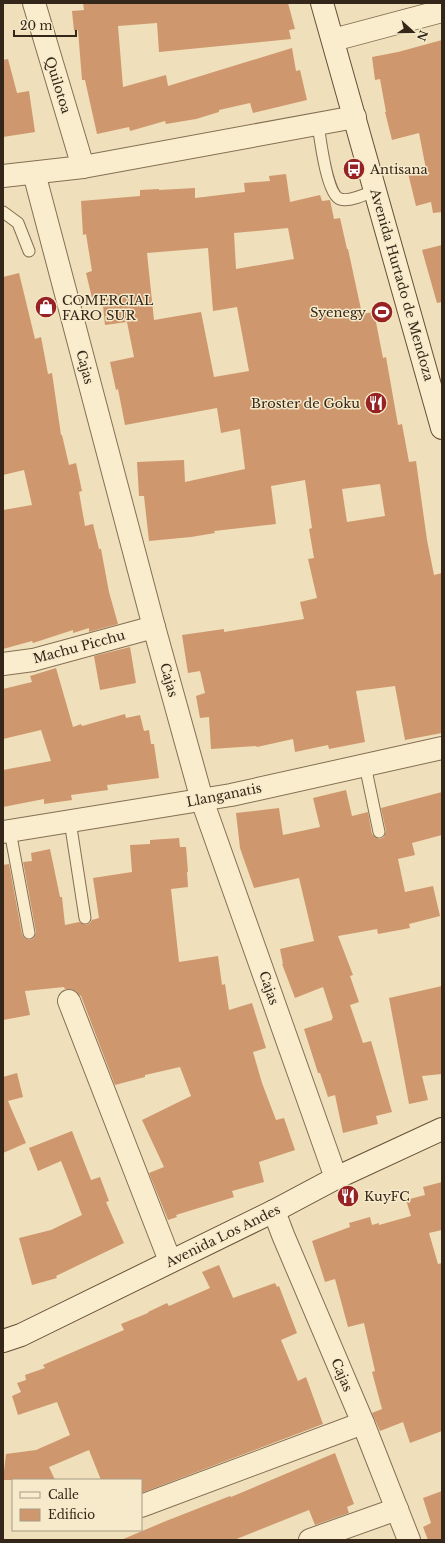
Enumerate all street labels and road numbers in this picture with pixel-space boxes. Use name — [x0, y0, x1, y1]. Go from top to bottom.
street label: Quilotoa — [41, 54, 75, 116]
street label: Avenida Hurtado de Mendoza — [366, 186, 438, 384]
street label: Cajas — [72, 348, 98, 386]
street label: Machu Picchu — [31, 626, 127, 667]
street label: Cajas — [156, 661, 182, 699]
street label: Llanganatis — [185, 779, 263, 811]
street label: Cajas — [255, 969, 283, 1007]
street label: Avenida Los Andes — [162, 1201, 283, 1272]
street label: Cajas — [327, 1356, 357, 1394]

